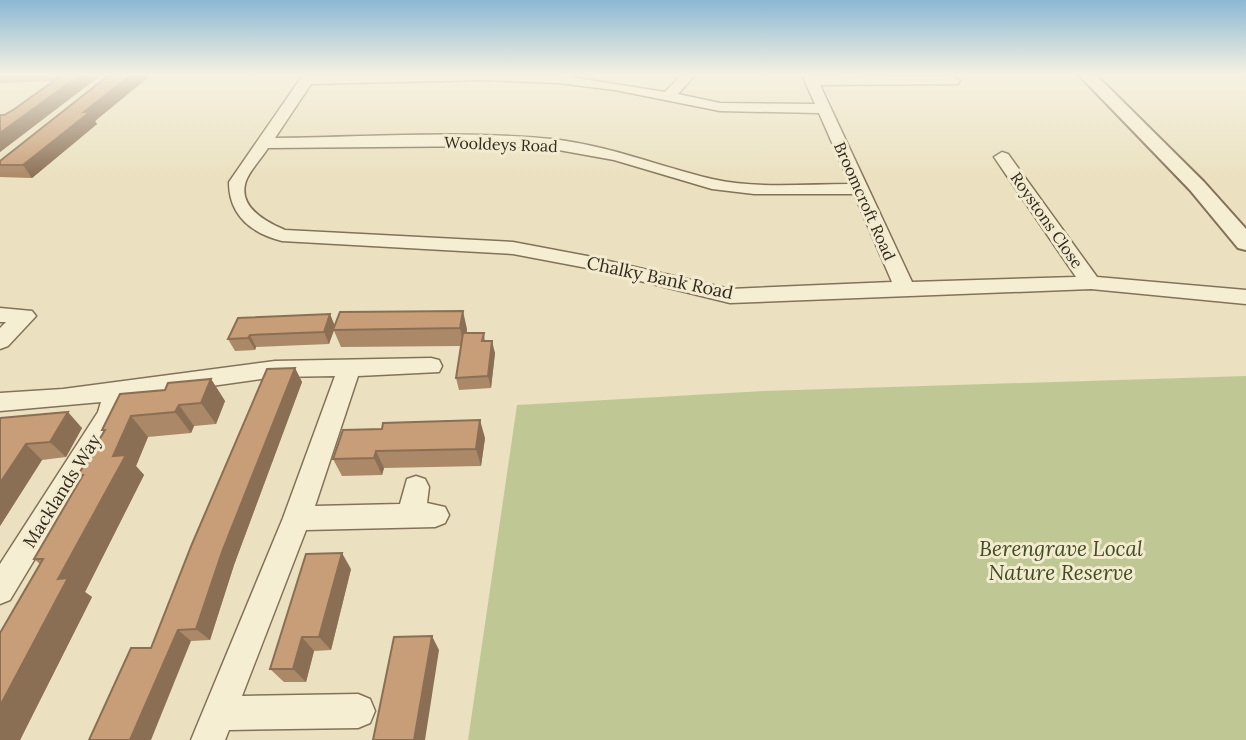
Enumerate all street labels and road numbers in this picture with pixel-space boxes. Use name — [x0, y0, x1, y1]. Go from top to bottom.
street label: Wooldeys Road — [444, 132, 559, 156]
street label: Broomcroft Road — [830, 139, 900, 264]
street label: Roystons Close — [1006, 168, 1088, 272]
street label: Chalky Bank Road — [585, 251, 736, 304]
street label: Macklands Way — [17, 429, 106, 552]

